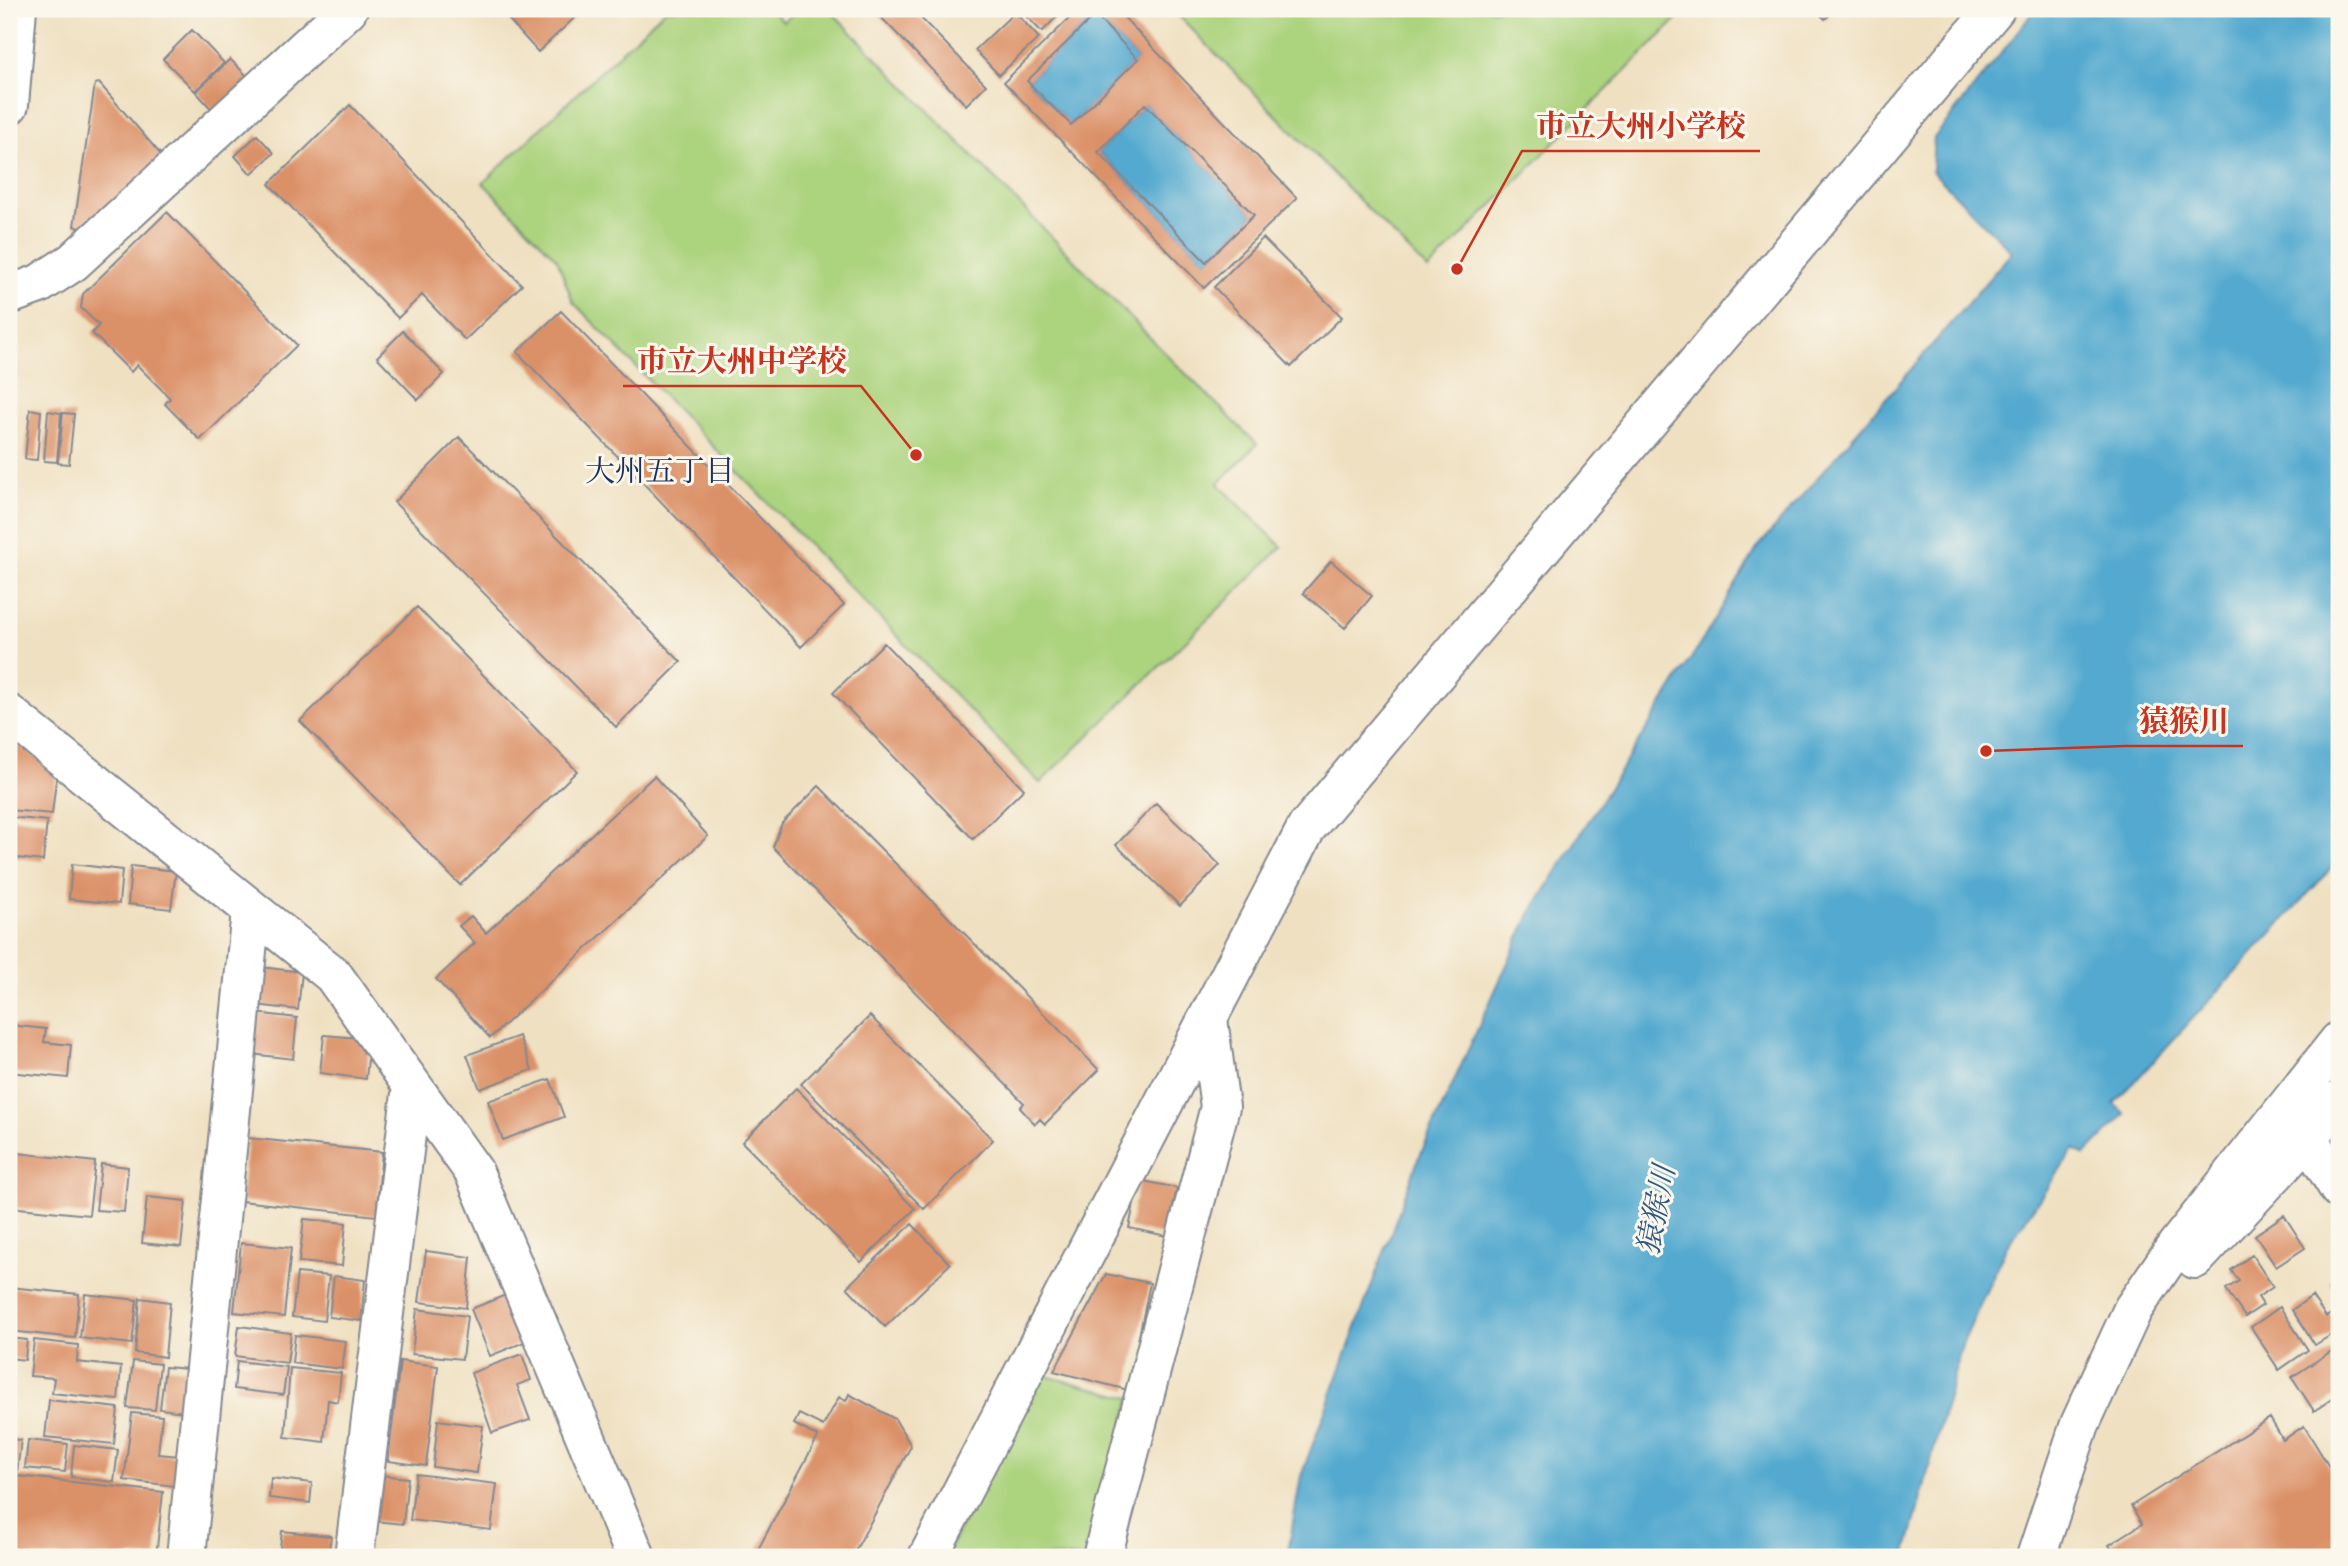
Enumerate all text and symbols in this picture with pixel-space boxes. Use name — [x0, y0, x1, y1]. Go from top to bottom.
callout: 市立大州小学校 — [1522, 100, 1760, 151]
text: 市立大州小学校 — [1536, 106, 1746, 145]
callout: 市立大州中学校 — [623, 335, 861, 386]
text: 市立大州中学校 — [637, 341, 847, 380]
district label: 大州五丁目 — [585, 451, 735, 490]
callout: 猿猴川 — [2125, 695, 2243, 746]
text: 猿猴川 — [2139, 701, 2229, 740]
water label: 猿猴川 — [1628, 1159, 1684, 1258]

